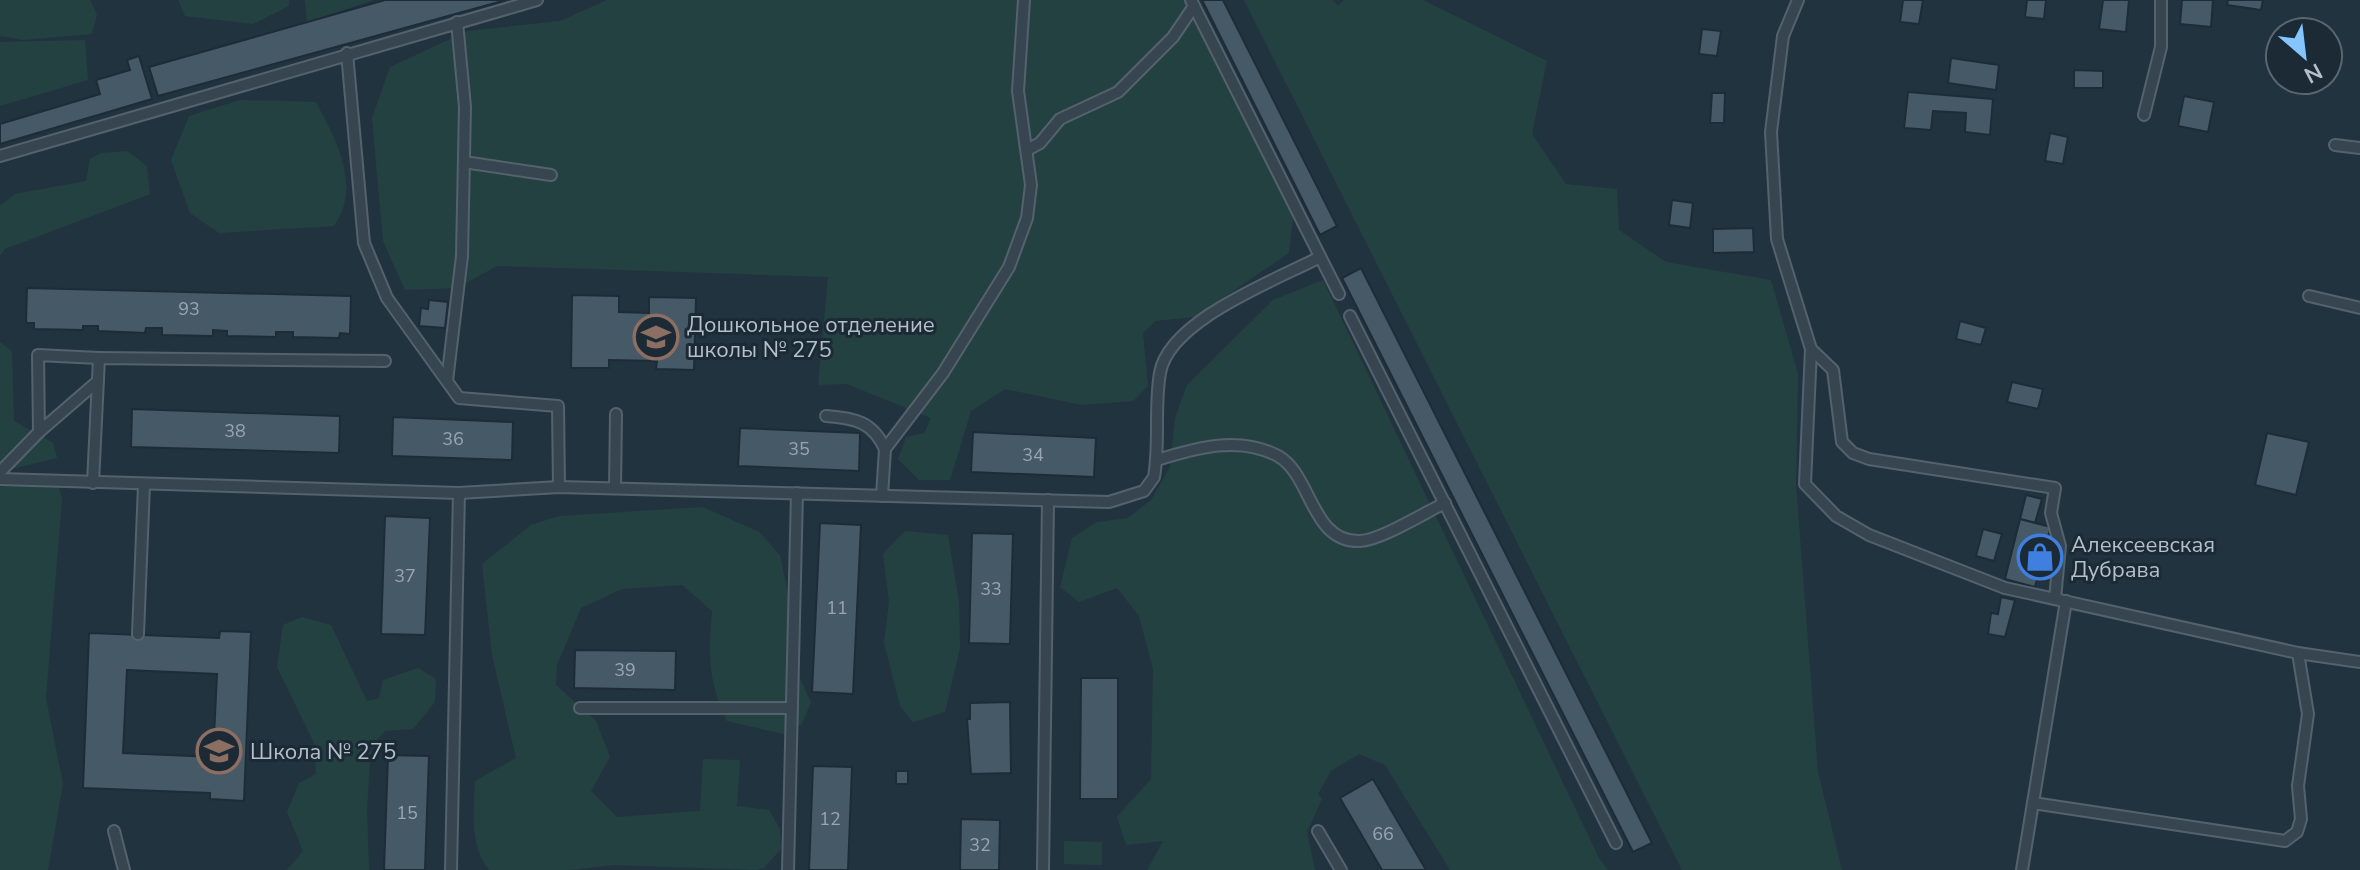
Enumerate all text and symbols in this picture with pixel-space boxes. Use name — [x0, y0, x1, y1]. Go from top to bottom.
north arrow — [2264, 16, 2344, 96]
text: N — [2299, 56, 2327, 90]
house number: 93 — [178, 297, 200, 321]
place label: Дошкольное отделение школы № 275 — [687, 310, 935, 365]
school or university icon: Дошкольное отделение школы № 275 — [632, 313, 680, 361]
house number: 38 — [224, 419, 246, 443]
house number: 36 — [442, 427, 464, 451]
house number: 35 — [788, 437, 810, 461]
house number: 34 — [1022, 443, 1044, 467]
place label: Алексеевская Дубрава — [2071, 530, 2215, 585]
shop icon: Алексеевская Дубрава — [2016, 533, 2064, 581]
house number: 37 — [394, 564, 416, 588]
house number: 33 — [980, 577, 1002, 601]
house number: 11 — [826, 596, 848, 620]
house number: 39 — [614, 658, 636, 682]
school or university icon: Школа № 275 — [195, 727, 243, 775]
place label: Школа № 275 — [250, 737, 396, 767]
house number: 15 — [396, 801, 418, 825]
house number: 12 — [819, 807, 841, 831]
house number: 66 — [1372, 822, 1394, 846]
house number: 32 — [969, 833, 991, 857]

